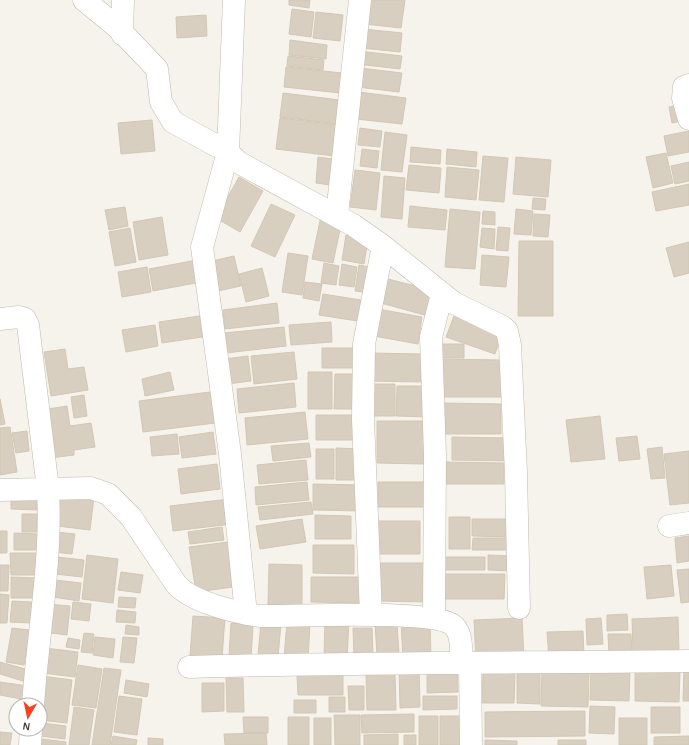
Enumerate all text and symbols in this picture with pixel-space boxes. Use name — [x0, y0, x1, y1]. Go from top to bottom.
north arrow — [8, 697, 48, 737]
text: N — [22, 720, 31, 732]

